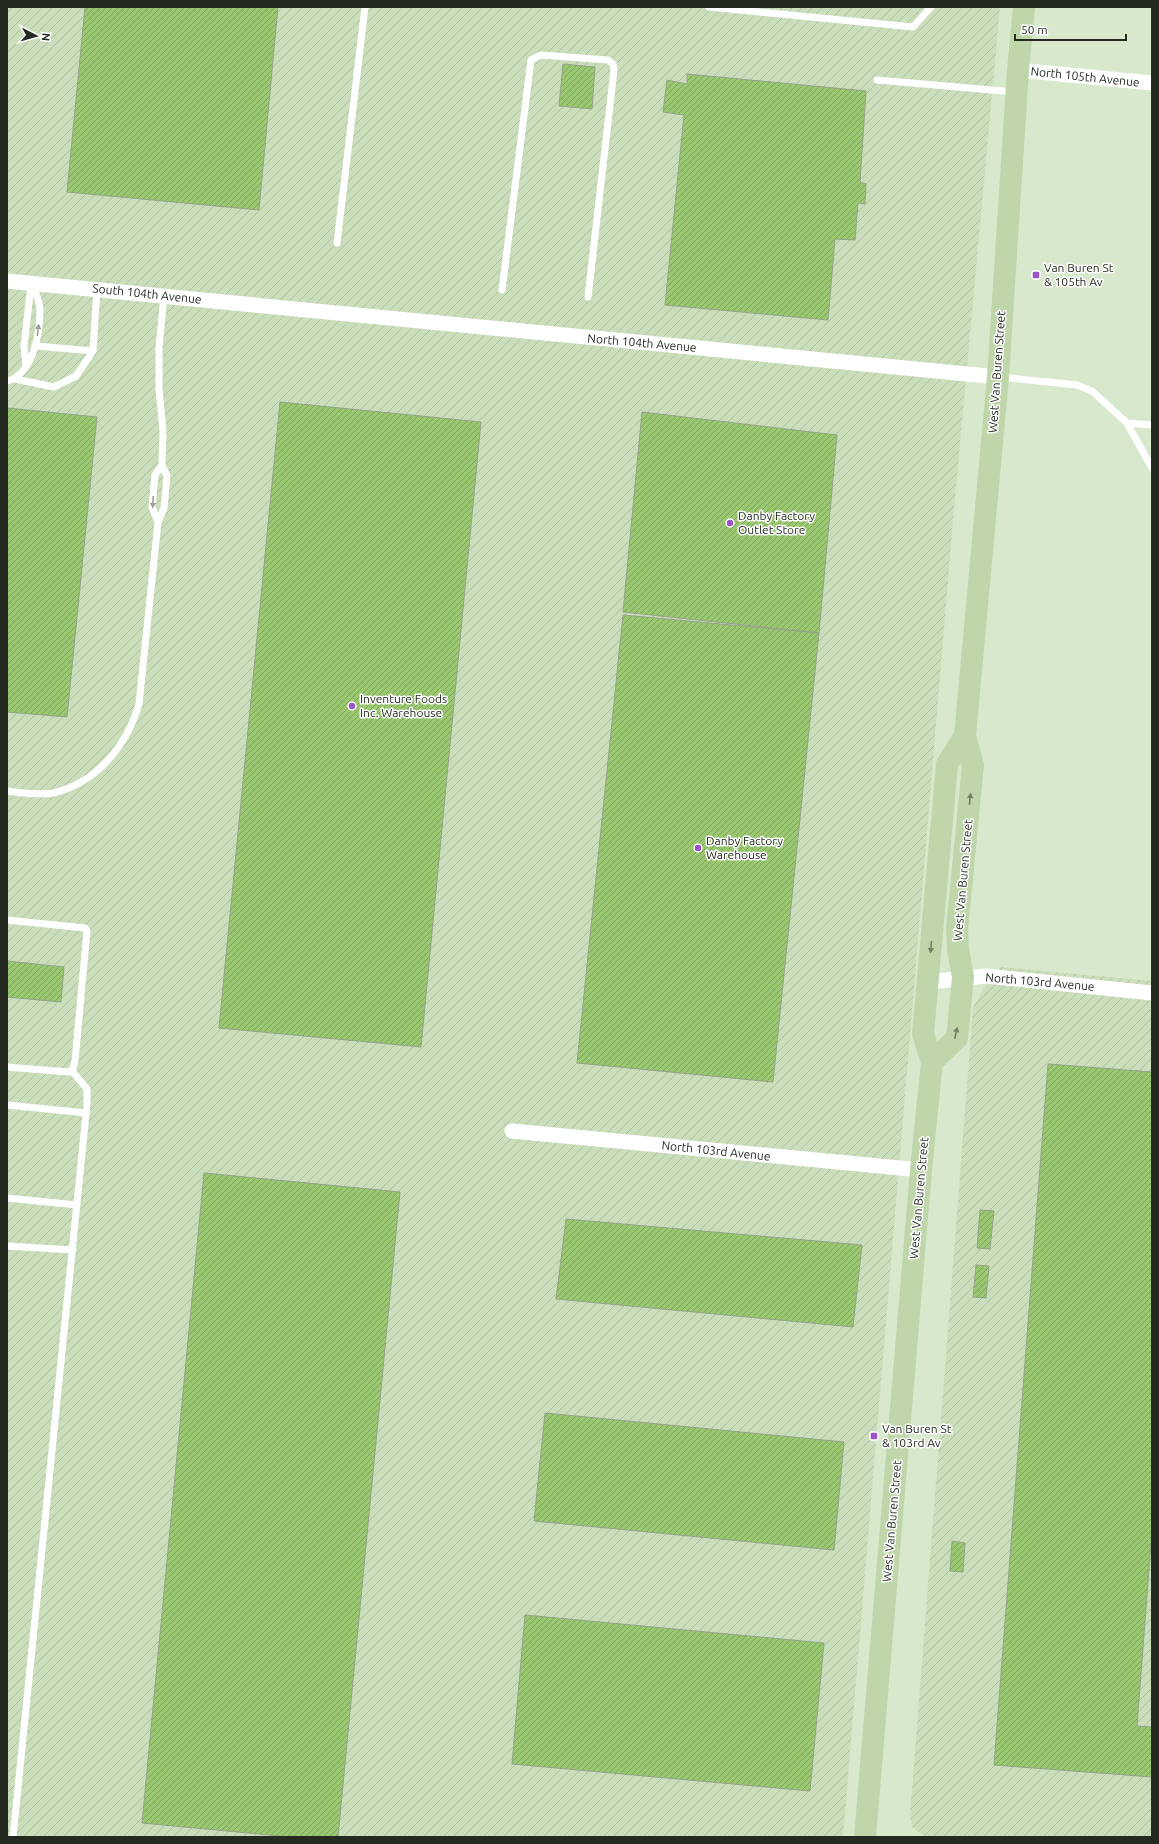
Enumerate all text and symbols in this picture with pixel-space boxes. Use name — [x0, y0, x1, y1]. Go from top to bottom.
north arrow — [16, 16, 56, 56]
scale bar — [1015, 16, 1126, 42]
text: 50 m — [1021, 23, 1048, 36]
text: N — [40, 32, 52, 42]
street label: North 105th Avenue — [1030, 64, 1140, 89]
place label: Van Buren St & 105th Av — [1044, 261, 1114, 288]
marker: Van Buren St & 105th Av — [1031, 270, 1041, 280]
street label: South 104th Avenue — [92, 281, 202, 306]
street label: West Van Buren Street — [986, 310, 1007, 433]
one-way arrow — [35, 324, 41, 336]
street label: North 104th Avenue — [587, 331, 697, 354]
one-way arrow — [150, 496, 156, 509]
place label: Danby Factory Outlet Store — [738, 509, 815, 536]
marker: Danby Factory Outlet Store — [725, 518, 735, 528]
place label: Inventure Foods Inc. Warehouse — [360, 692, 447, 719]
marker: Inventure Foods Inc. Warehouse — [347, 701, 357, 711]
one-way arrow — [967, 793, 973, 805]
street label: West Van Buren Street — [951, 818, 974, 941]
place label: Danby Factory Warehouse — [706, 834, 783, 861]
marker: Danby Factory Warehouse — [693, 843, 703, 853]
one-way arrow — [928, 941, 935, 953]
street label: North 103rd Avenue — [985, 970, 1095, 993]
one-way arrow — [954, 1026, 960, 1039]
street label: West Van Buren Street — [907, 1136, 930, 1259]
street label: North 103rd Avenue — [661, 1138, 771, 1163]
place label: Van Buren St & 103rd Av — [882, 1422, 952, 1449]
marker: Van Buren St & 103rd Av — [869, 1431, 879, 1441]
street label: West Van Buren Street — [880, 1459, 903, 1582]

